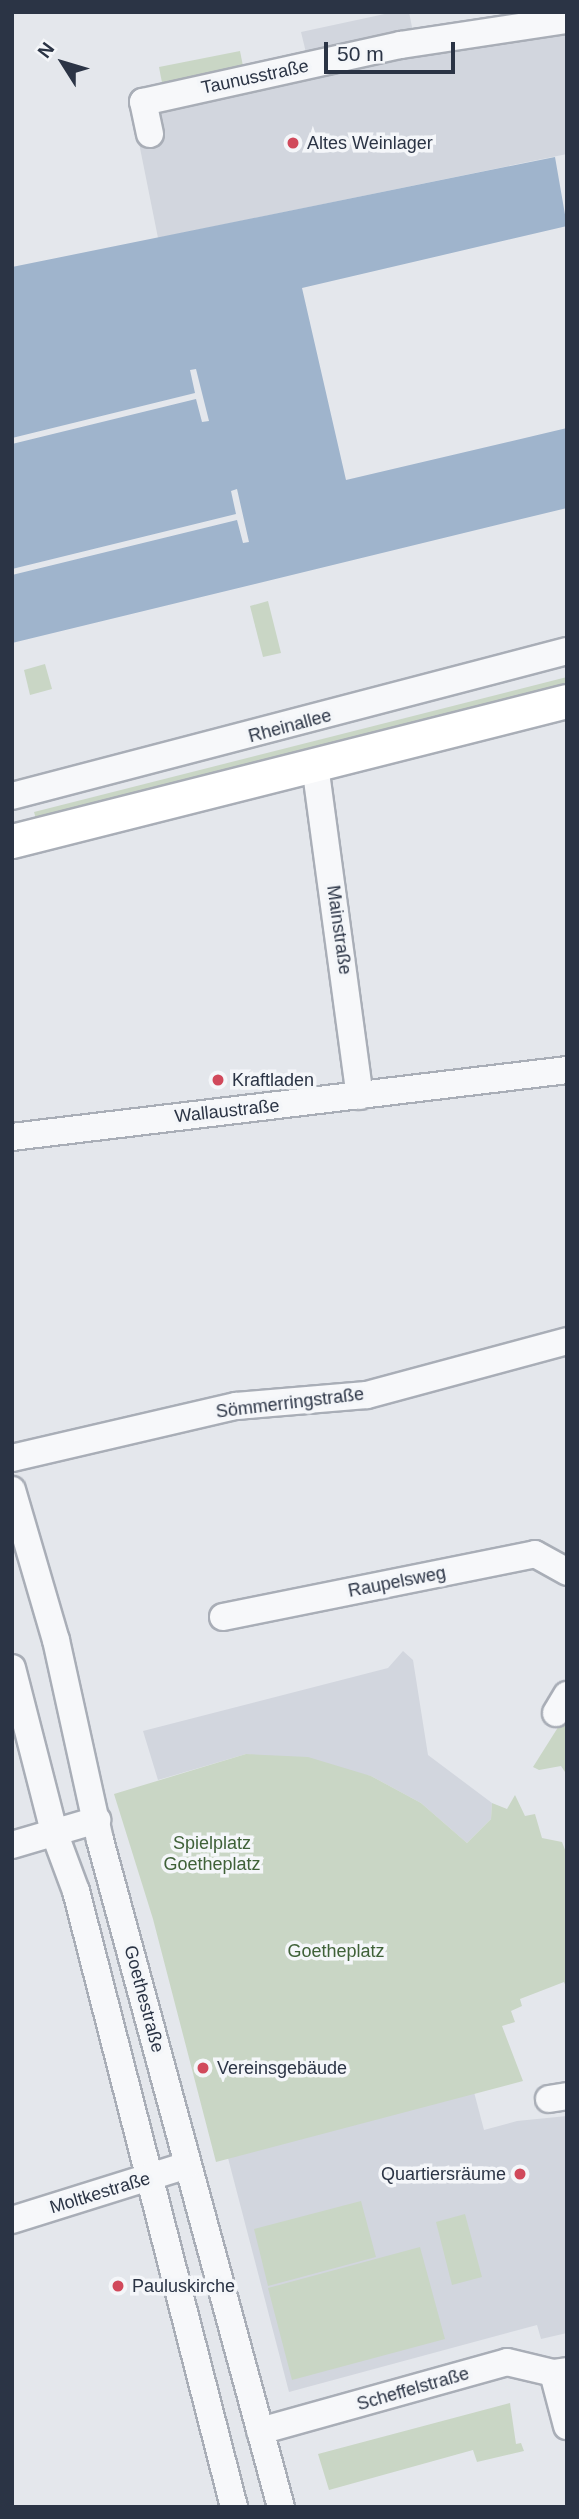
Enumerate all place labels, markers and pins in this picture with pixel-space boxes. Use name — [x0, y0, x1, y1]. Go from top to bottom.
place label: Altes Weinlager — [307, 132, 433, 154]
marker: Altes Weinlager — [285, 135, 301, 151]
place label: Kraftladen — [232, 1069, 314, 1091]
marker: Kraftladen — [210, 1072, 226, 1088]
place label: Vereinsgebäude — [217, 2057, 347, 2079]
marker: Vereinsgebäude — [195, 2060, 211, 2076]
place label: Quartiersräume — [381, 2163, 506, 2185]
marker: Quartiersräume — [512, 2166, 528, 2182]
place label: Pauluskirche — [132, 2275, 235, 2297]
marker: Pauluskirche — [110, 2278, 126, 2294]

